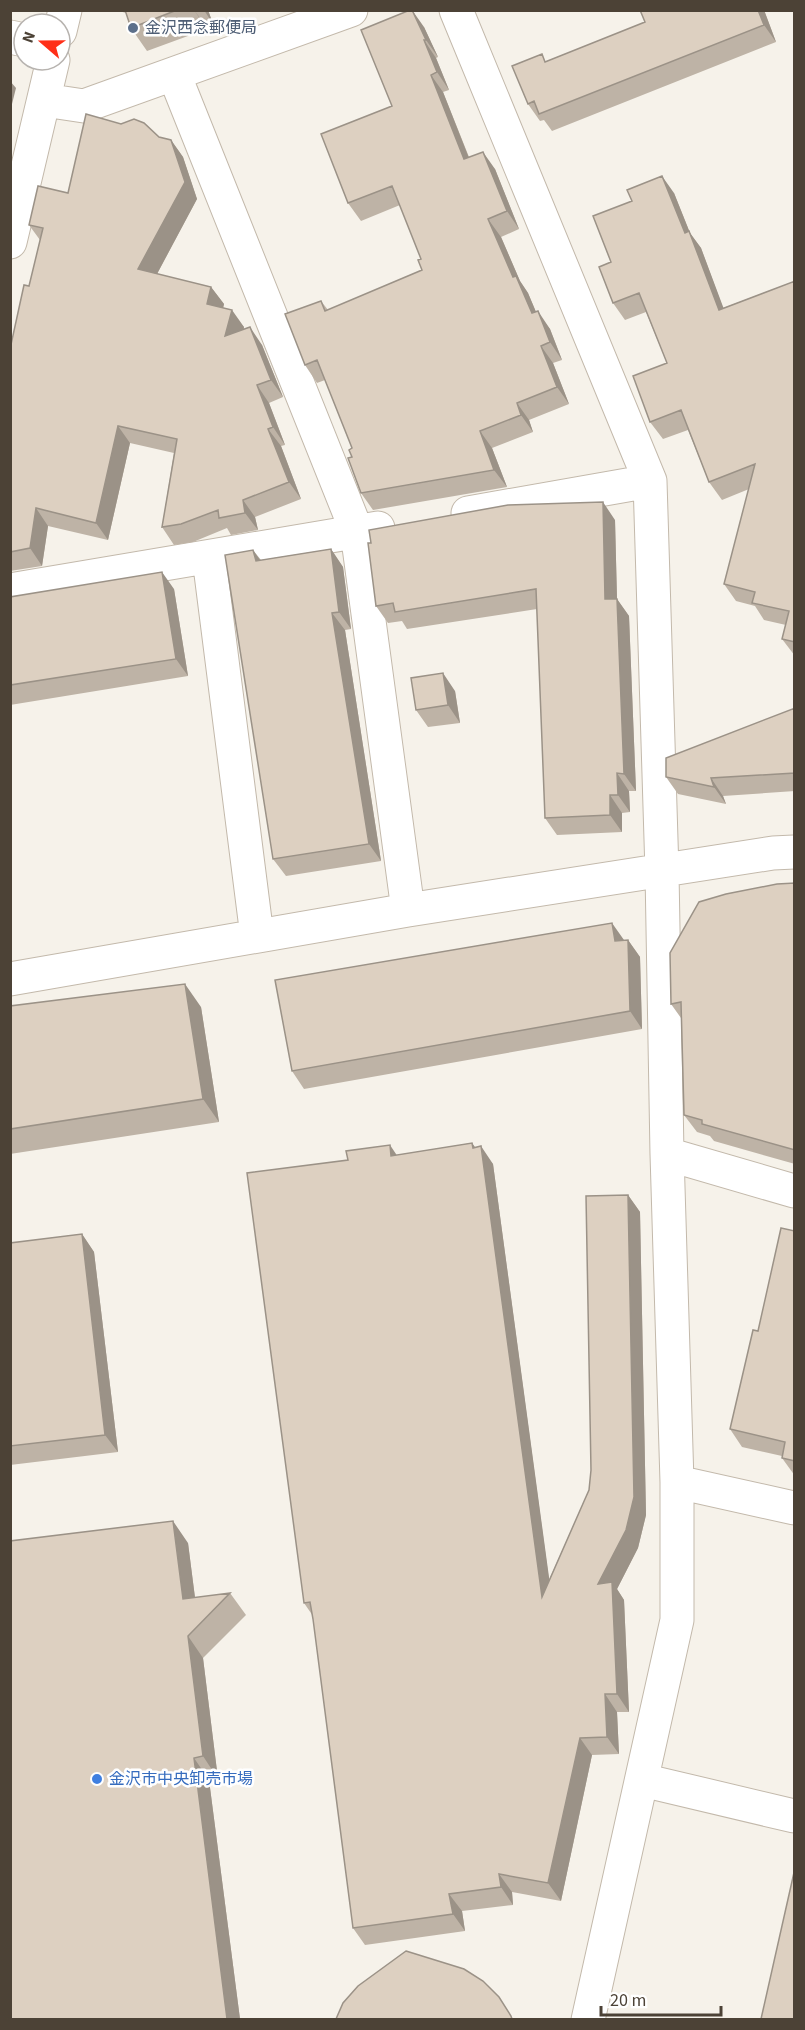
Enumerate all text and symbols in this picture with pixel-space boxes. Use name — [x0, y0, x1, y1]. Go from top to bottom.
north arrow — [12, 12, 72, 72]
place label: 金沢西念郵便局 — [145, 17, 257, 39]
marker: 金沢西念郵便局 — [126, 21, 140, 35]
text: N — [17, 28, 41, 46]
place label: 金沢市中央卸売市場 — [109, 1768, 253, 1790]
marker: 金沢市中央卸売市場 — [90, 1772, 104, 1786]
scale bar — [601, 1979, 721, 2017]
text: 20 m — [610, 1988, 646, 2013]

